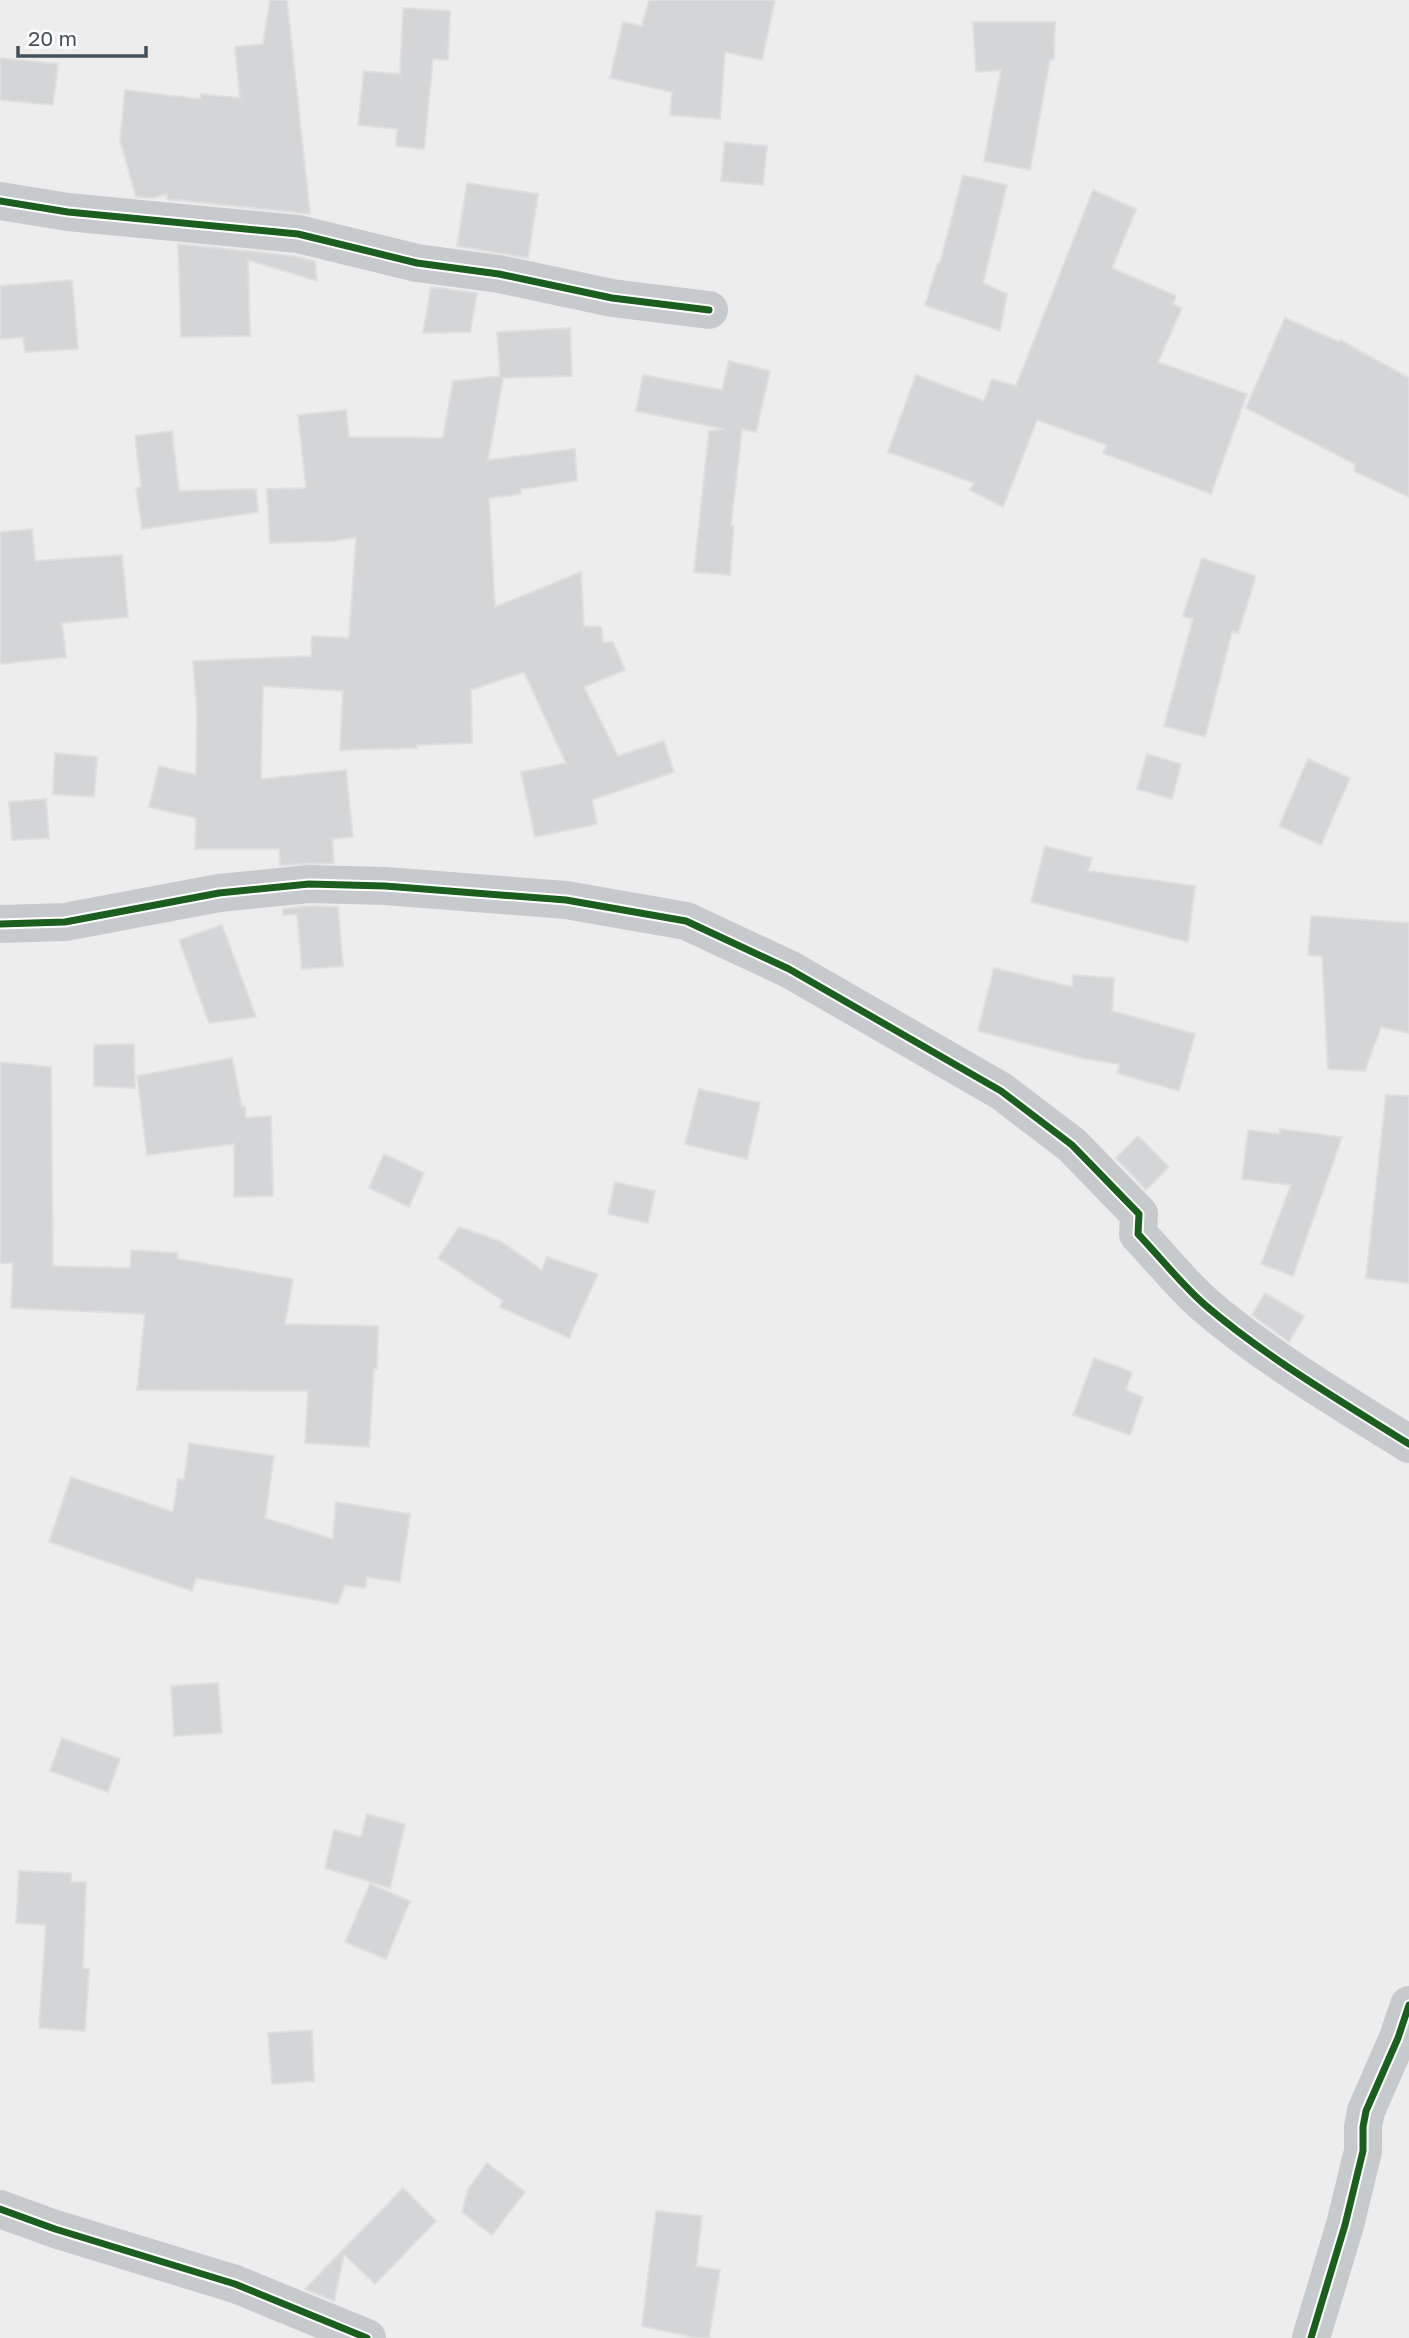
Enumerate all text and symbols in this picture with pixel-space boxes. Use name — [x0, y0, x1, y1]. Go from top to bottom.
scale bar — [18, 14, 145, 58]
text: 20 m — [28, 25, 77, 51]

